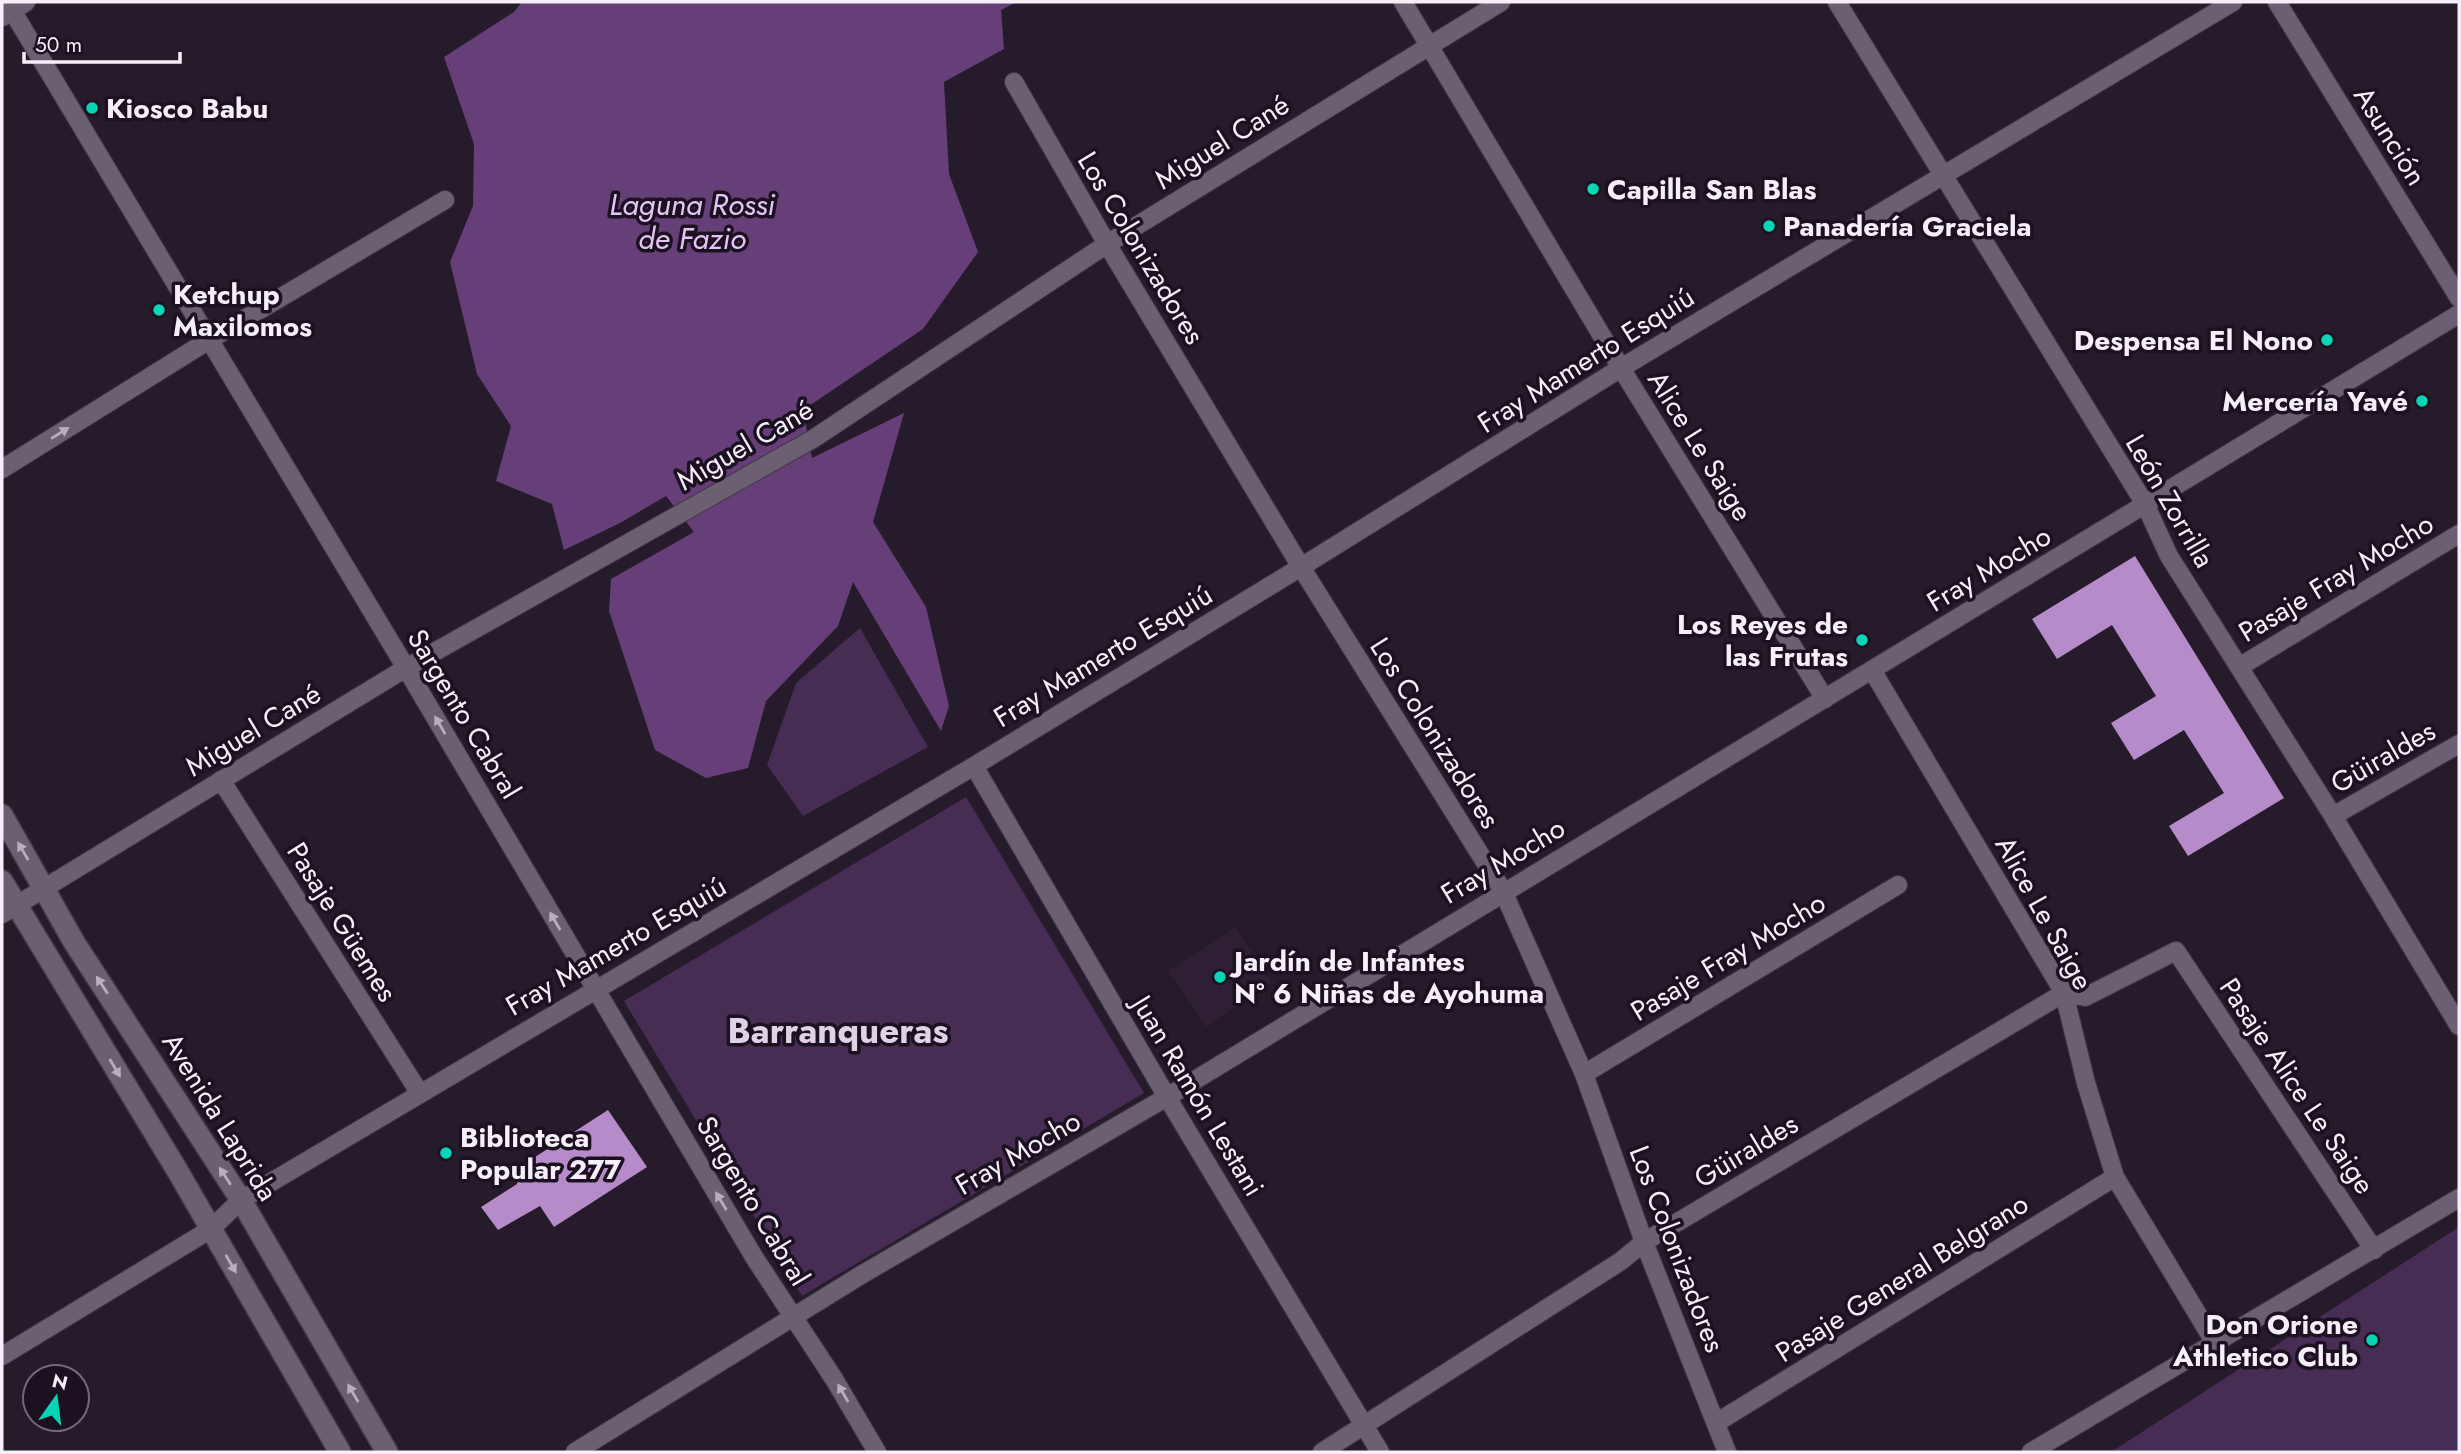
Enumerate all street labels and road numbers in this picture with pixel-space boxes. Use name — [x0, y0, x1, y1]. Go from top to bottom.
street label: Asunción — [2344, 79, 2436, 193]
street label: Miguel Cané — [1147, 84, 1297, 200]
street label: Los Colonizadores — [1067, 144, 1215, 352]
street label: Fray Mamerto Esquiú — [1470, 277, 1702, 443]
street label: Alice Le Saige — [1637, 363, 1763, 529]
street label: Miguel Cané — [669, 389, 821, 501]
street label: León Zorrilla — [2115, 427, 2225, 575]
street label: Pasaje Fray Mocho — [2231, 504, 2441, 652]
street label: Fray Mocho — [1919, 516, 2059, 622]
street label: Fray Mamerto Esquiú — [986, 574, 1220, 738]
street label: Sargento Cabral — [397, 621, 531, 807]
street label: Los Colonizadores — [1360, 630, 1510, 836]
street label: Miguel Cané — [177, 673, 329, 787]
street label: Güiraldes — [2323, 711, 2443, 803]
street label: Fray Mocho — [1433, 808, 1573, 914]
street label: Alice Le Saige — [1985, 829, 2103, 997]
street label: Pasaje Güemes — [277, 834, 407, 1010]
street label: Fray Mamerto Esquiú — [498, 866, 734, 1026]
street label: Pasaje Fray Mocho — [1623, 883, 1833, 1031]
street label: Pasaje Alice Le Saige — [2209, 970, 2385, 1202]
street label: Juan Ramón Lestani — [1120, 984, 1274, 1204]
street label: Avenida Laprida — [152, 1025, 288, 1209]
street label: Fray Mocho — [948, 1101, 1088, 1205]
street label: Güiraldes — [1686, 1104, 1806, 1198]
street label: Sargento Cabral — [686, 1108, 820, 1294]
street label: Los Colonizadores — [1619, 1140, 1735, 1358]
street label: Pasaje General Belgrano — [1768, 1183, 2036, 1373]

